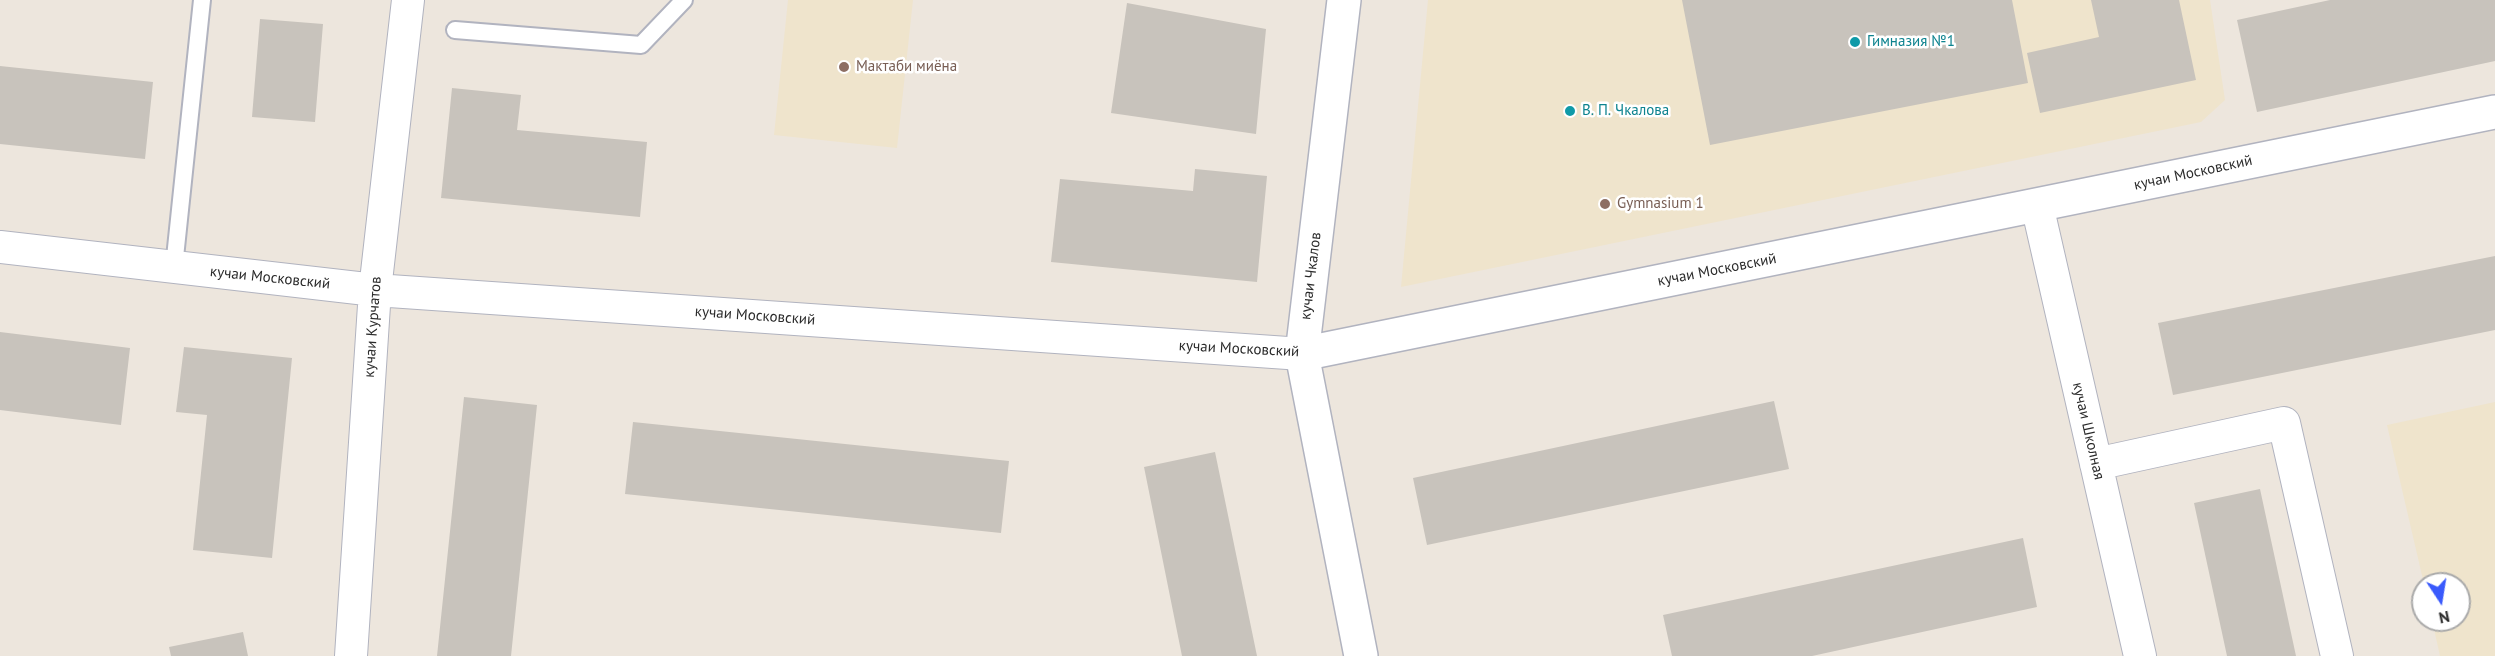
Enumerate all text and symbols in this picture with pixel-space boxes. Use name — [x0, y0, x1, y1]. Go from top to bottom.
place label: Гимназия №1 — [1867, 33, 1955, 51]
marker: Гимназия №1 — [1848, 35, 1862, 49]
place label: Мактаби миёна — [856, 58, 957, 76]
marker: Мактаби миёна — [837, 60, 851, 74]
place label: В. П. Чкалова — [1582, 102, 1669, 120]
marker: В. П. Чкалова — [1563, 104, 1577, 118]
street label: кучаи Московский — [2132, 152, 2254, 194]
place label: Gymnasium 1 — [1617, 195, 1704, 213]
marker: Gymnasium 1 — [1598, 197, 1612, 211]
street label: кучаи Чкалов — [1297, 231, 1325, 321]
street label: кучаи Московский — [1656, 250, 1778, 290]
street label: кучаи Московский — [209, 263, 331, 293]
street label: кучаи Курчатов — [360, 276, 386, 378]
street label: кучаи Московский — [694, 303, 816, 329]
street label: кучаи Московский — [1178, 337, 1300, 361]
street label: кучаи Школная — [2068, 381, 2108, 481]
north arrow — [2411, 572, 2471, 632]
text: N — [2437, 607, 2452, 629]

